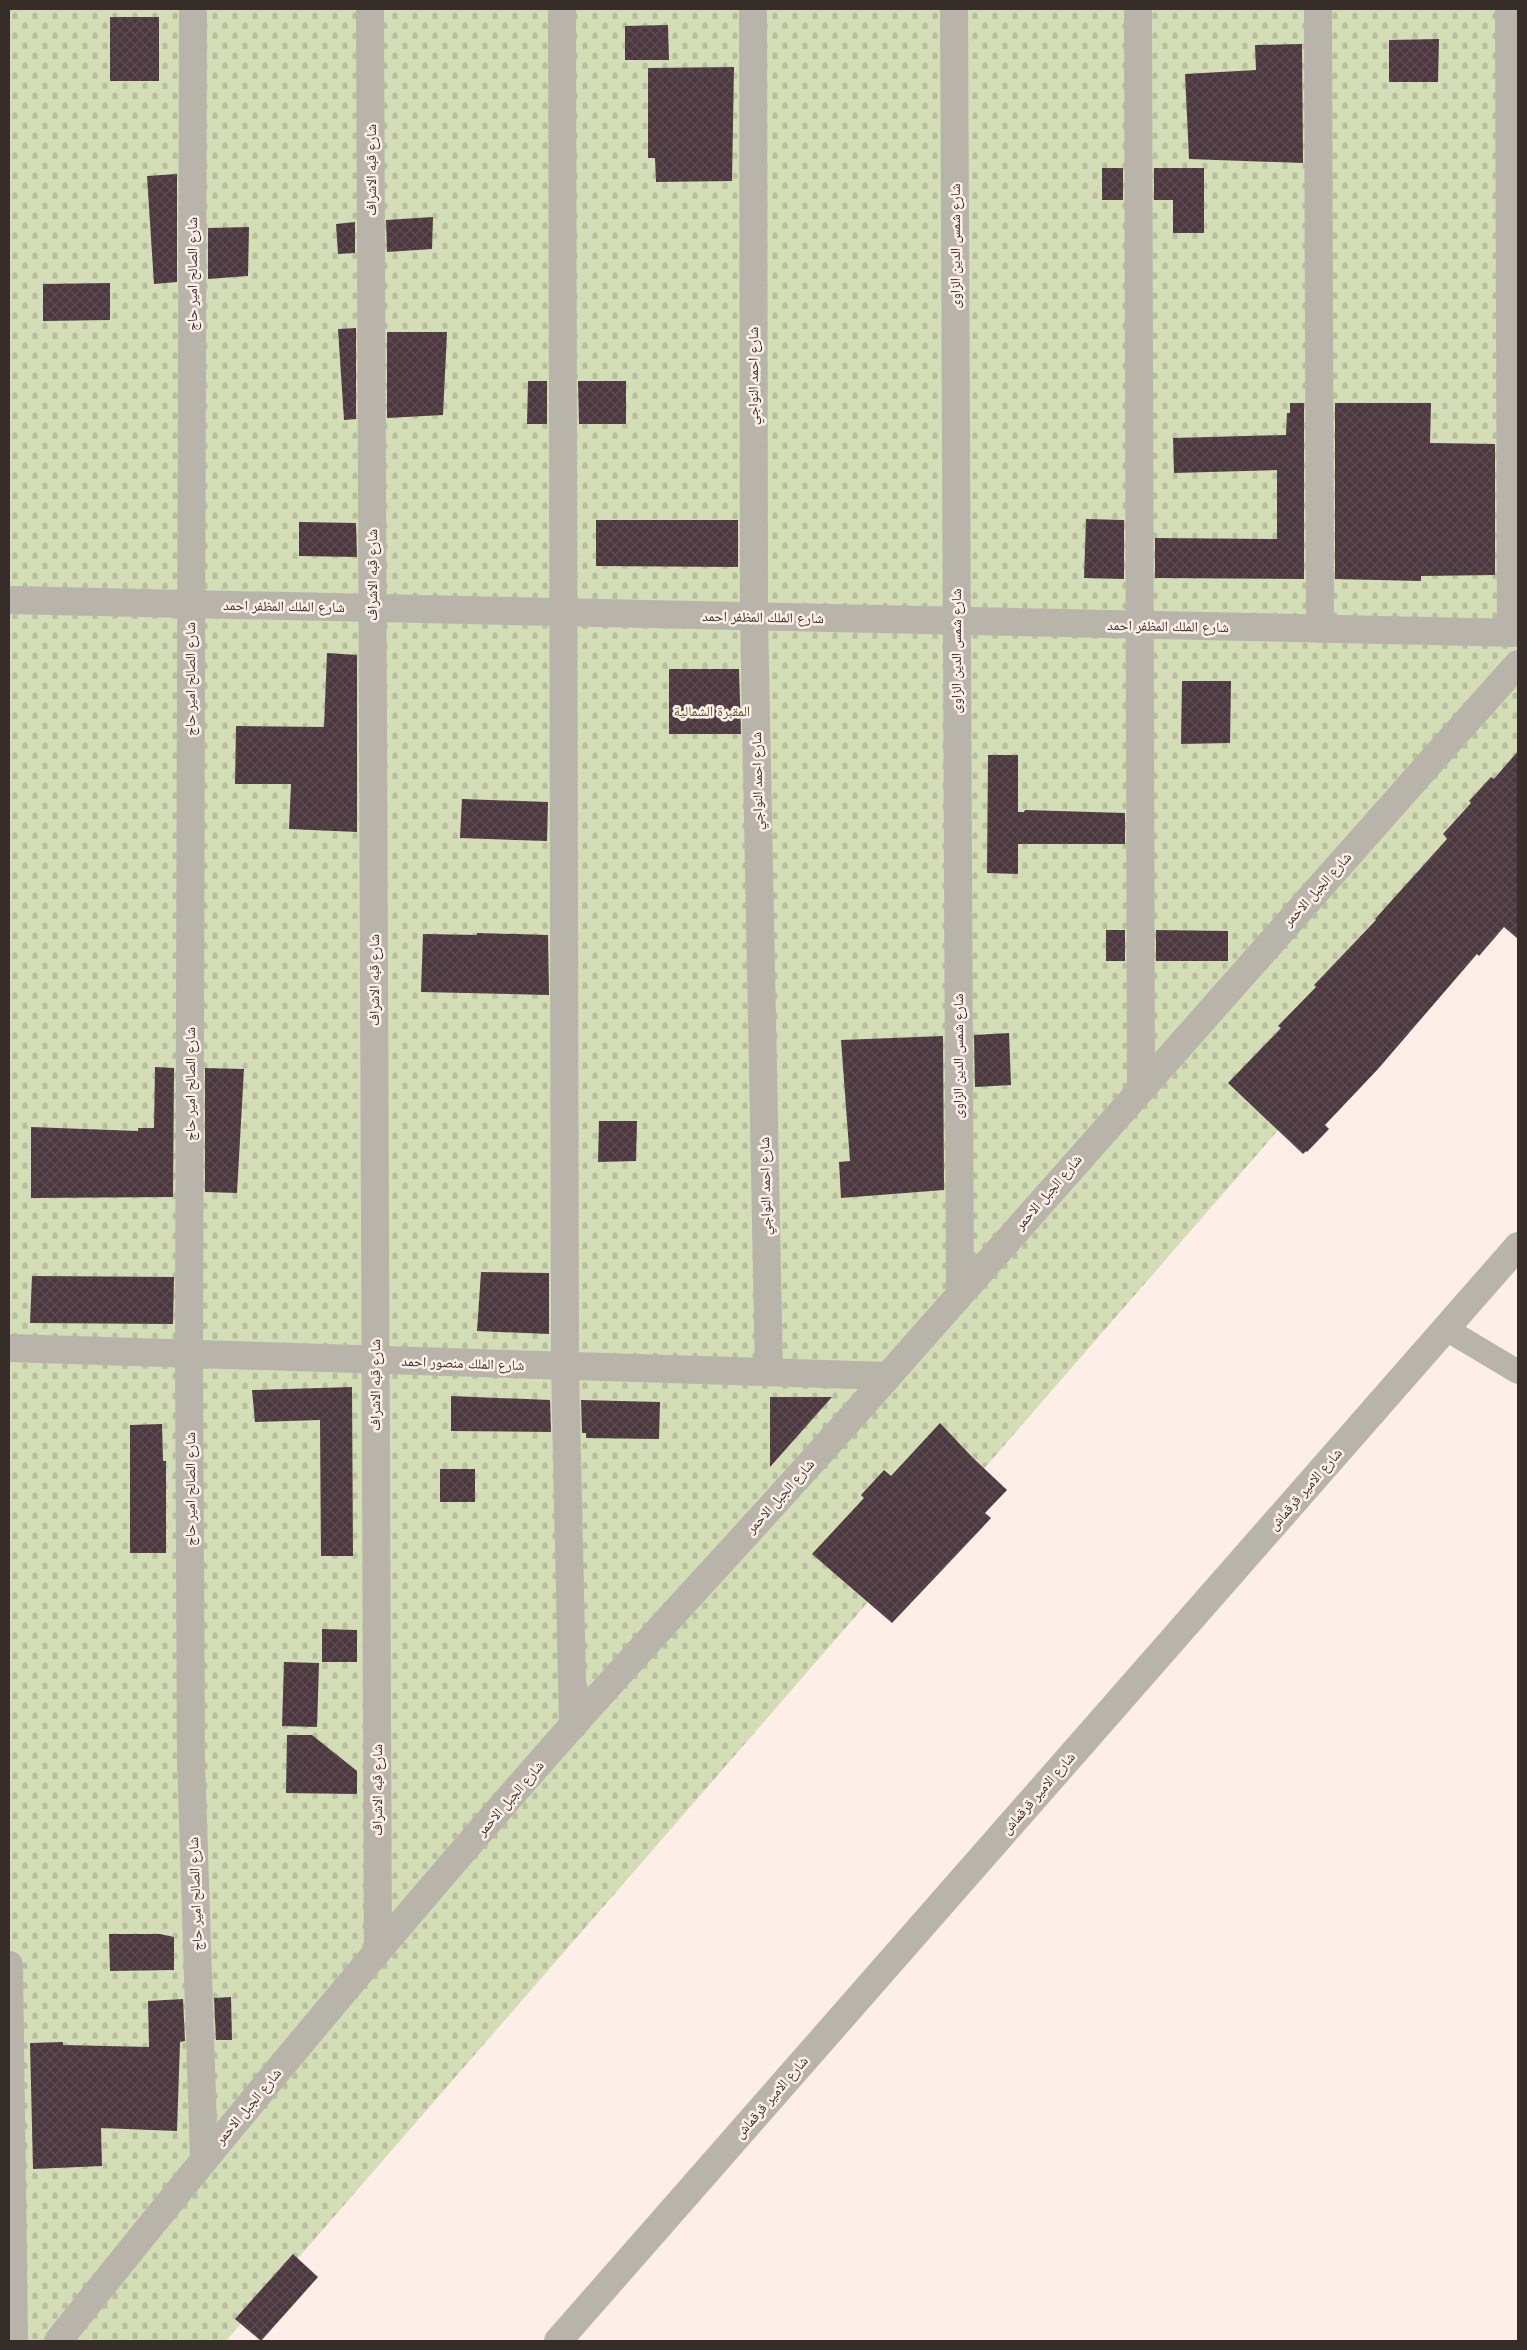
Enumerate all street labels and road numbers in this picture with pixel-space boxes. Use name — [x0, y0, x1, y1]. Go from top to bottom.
street label: شارع قبه الاشراف — [361, 124, 381, 216]
street label: شارع شمس الدين الزاوى — [945, 184, 965, 308]
street label: شارع الصالح امير حاج — [182, 217, 202, 331]
street label: شارع احمد النواجي — [743, 327, 765, 425]
street label: شارع قبه الاشراف — [362, 529, 382, 621]
street label: شارع شمس الدين الزاوى — [946, 589, 966, 713]
street label: شارع الملك المظفر احمد — [223, 595, 345, 617]
street label: شارع الملك المظفر احمد — [702, 606, 824, 628]
street label: شارع الملك المظفر احمد — [1107, 615, 1229, 637]
street label: شارع الصالح امير حاج — [180, 622, 200, 736]
street label: شارع احمد النواجي — [746, 732, 769, 830]
street label: شارع الجبل الاحمر — [1277, 847, 1356, 931]
street label: شارع قبه الاشراف — [364, 934, 384, 1026]
street label: شارع شمس الدين الزاوى — [948, 994, 968, 1118]
street label: شارع الصالح امير حاج — [180, 1027, 200, 1141]
street label: شارع احمد النواجي — [754, 1137, 777, 1235]
street label: شارع الجبل الاحمر — [1009, 1150, 1086, 1235]
street label: شارع قبه الاشراف — [365, 1339, 385, 1431]
street label: شارع الملك منصور احمد — [401, 1351, 525, 1375]
street label: شارع الصالح امير حاج — [180, 1432, 200, 1546]
street label: شارع الامير قرقماش — [1263, 1443, 1347, 1535]
street label: شارع الجبل الاحمر — [740, 1454, 819, 1538]
street label: شارع قبه الاشراف — [367, 1744, 387, 1836]
street label: شارع الامير قرقماش — [996, 1747, 1080, 1839]
street label: شارع الجبل الاحمر — [471, 1756, 548, 1841]
street label: شارع الصالح امير حاج — [183, 1837, 207, 1951]
street label: شارع الامير قرقماش — [729, 2051, 813, 2143]
street label: شارع الجبل الاحمر — [210, 2064, 286, 2149]

